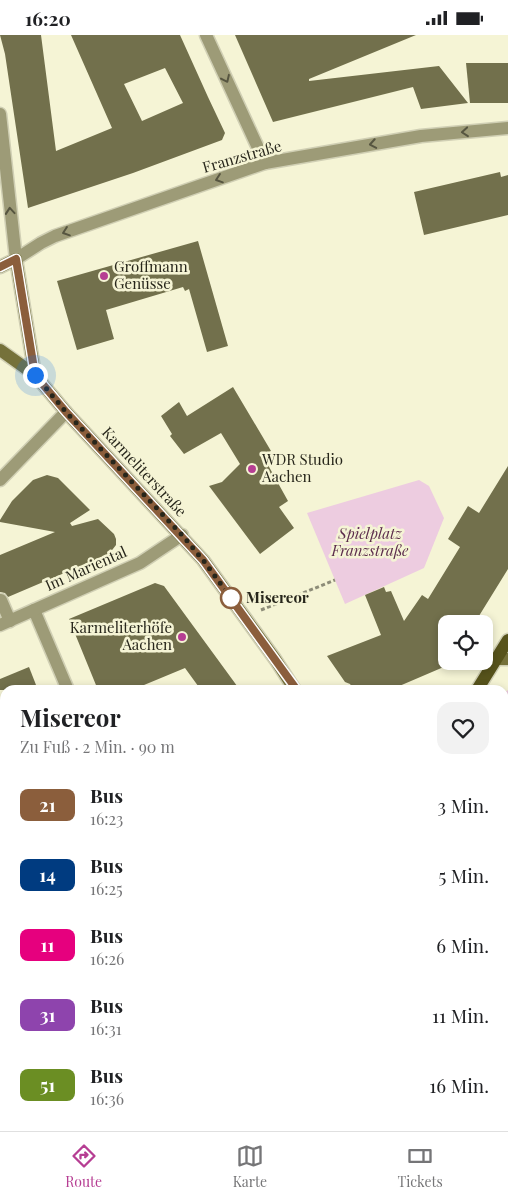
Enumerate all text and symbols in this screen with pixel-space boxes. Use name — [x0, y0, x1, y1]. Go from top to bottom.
text: 16:20 — [25, 5, 71, 31]
one-way arrow — [220, 74, 230, 83]
one-way arrow — [460, 126, 468, 137]
street label: Franzstraße — [200, 135, 284, 177]
one-way arrow — [369, 139, 378, 149]
one-way arrow — [216, 174, 224, 184]
one-way arrow — [5, 207, 16, 215]
one-way arrow — [62, 227, 71, 237]
place label: Groffmann Genüsse — [114, 256, 188, 293]
marker: Groffmann Genüsse — [98, 270, 110, 282]
your location — [23, 363, 48, 388]
street label: Karmeliterstraße — [98, 422, 191, 520]
place label: WDR Studio Aachen — [261, 449, 343, 486]
marker: WDR Studio Aachen — [246, 463, 258, 475]
park label: Spielplatz Franzstraße — [330, 523, 409, 560]
street label: Im Mariental — [42, 541, 130, 595]
marker: Misereor — [220, 587, 242, 609]
place label: Misereor — [246, 587, 309, 607]
map controls — [438, 615, 493, 670]
button: locate — [438, 615, 493, 670]
place label: Karmeliterhöfe Aachen — [70, 617, 172, 654]
marker: Karmeliterhöfe Aachen — [176, 631, 188, 643]
text: Misereor — [20, 701, 121, 733]
button: heart — [437, 702, 489, 754]
text: Zu Fuß · 2 Min. · 90 m — [20, 736, 175, 757]
text: Bus — [90, 782, 123, 808]
text: 3 Min. — [437, 792, 489, 818]
text: 21 — [39, 793, 56, 817]
text: 16:23 — [90, 808, 123, 829]
text: Bus — [90, 852, 123, 878]
text: 5 Min. — [438, 862, 489, 888]
text: 14 — [39, 863, 56, 887]
text: 16:25 — [90, 878, 123, 899]
text: Bus — [90, 922, 123, 948]
text: 6 Min. — [436, 932, 489, 958]
text: 11 — [41, 933, 54, 957]
text: 16:26 — [90, 948, 124, 969]
text: Bus — [90, 992, 123, 1018]
text: 11 Min. — [432, 1002, 489, 1028]
text: 31 — [40, 1003, 55, 1027]
text: 16:31 — [90, 1018, 122, 1039]
text: Bus — [90, 1062, 123, 1088]
text: 16 Min. — [429, 1072, 489, 1098]
text: 51 — [40, 1073, 55, 1097]
text: 16:36 — [90, 1088, 124, 1109]
tab: Route — [65, 1142, 102, 1191]
tab: Karte — [233, 1142, 267, 1191]
tab: Tickets — [398, 1142, 443, 1191]

